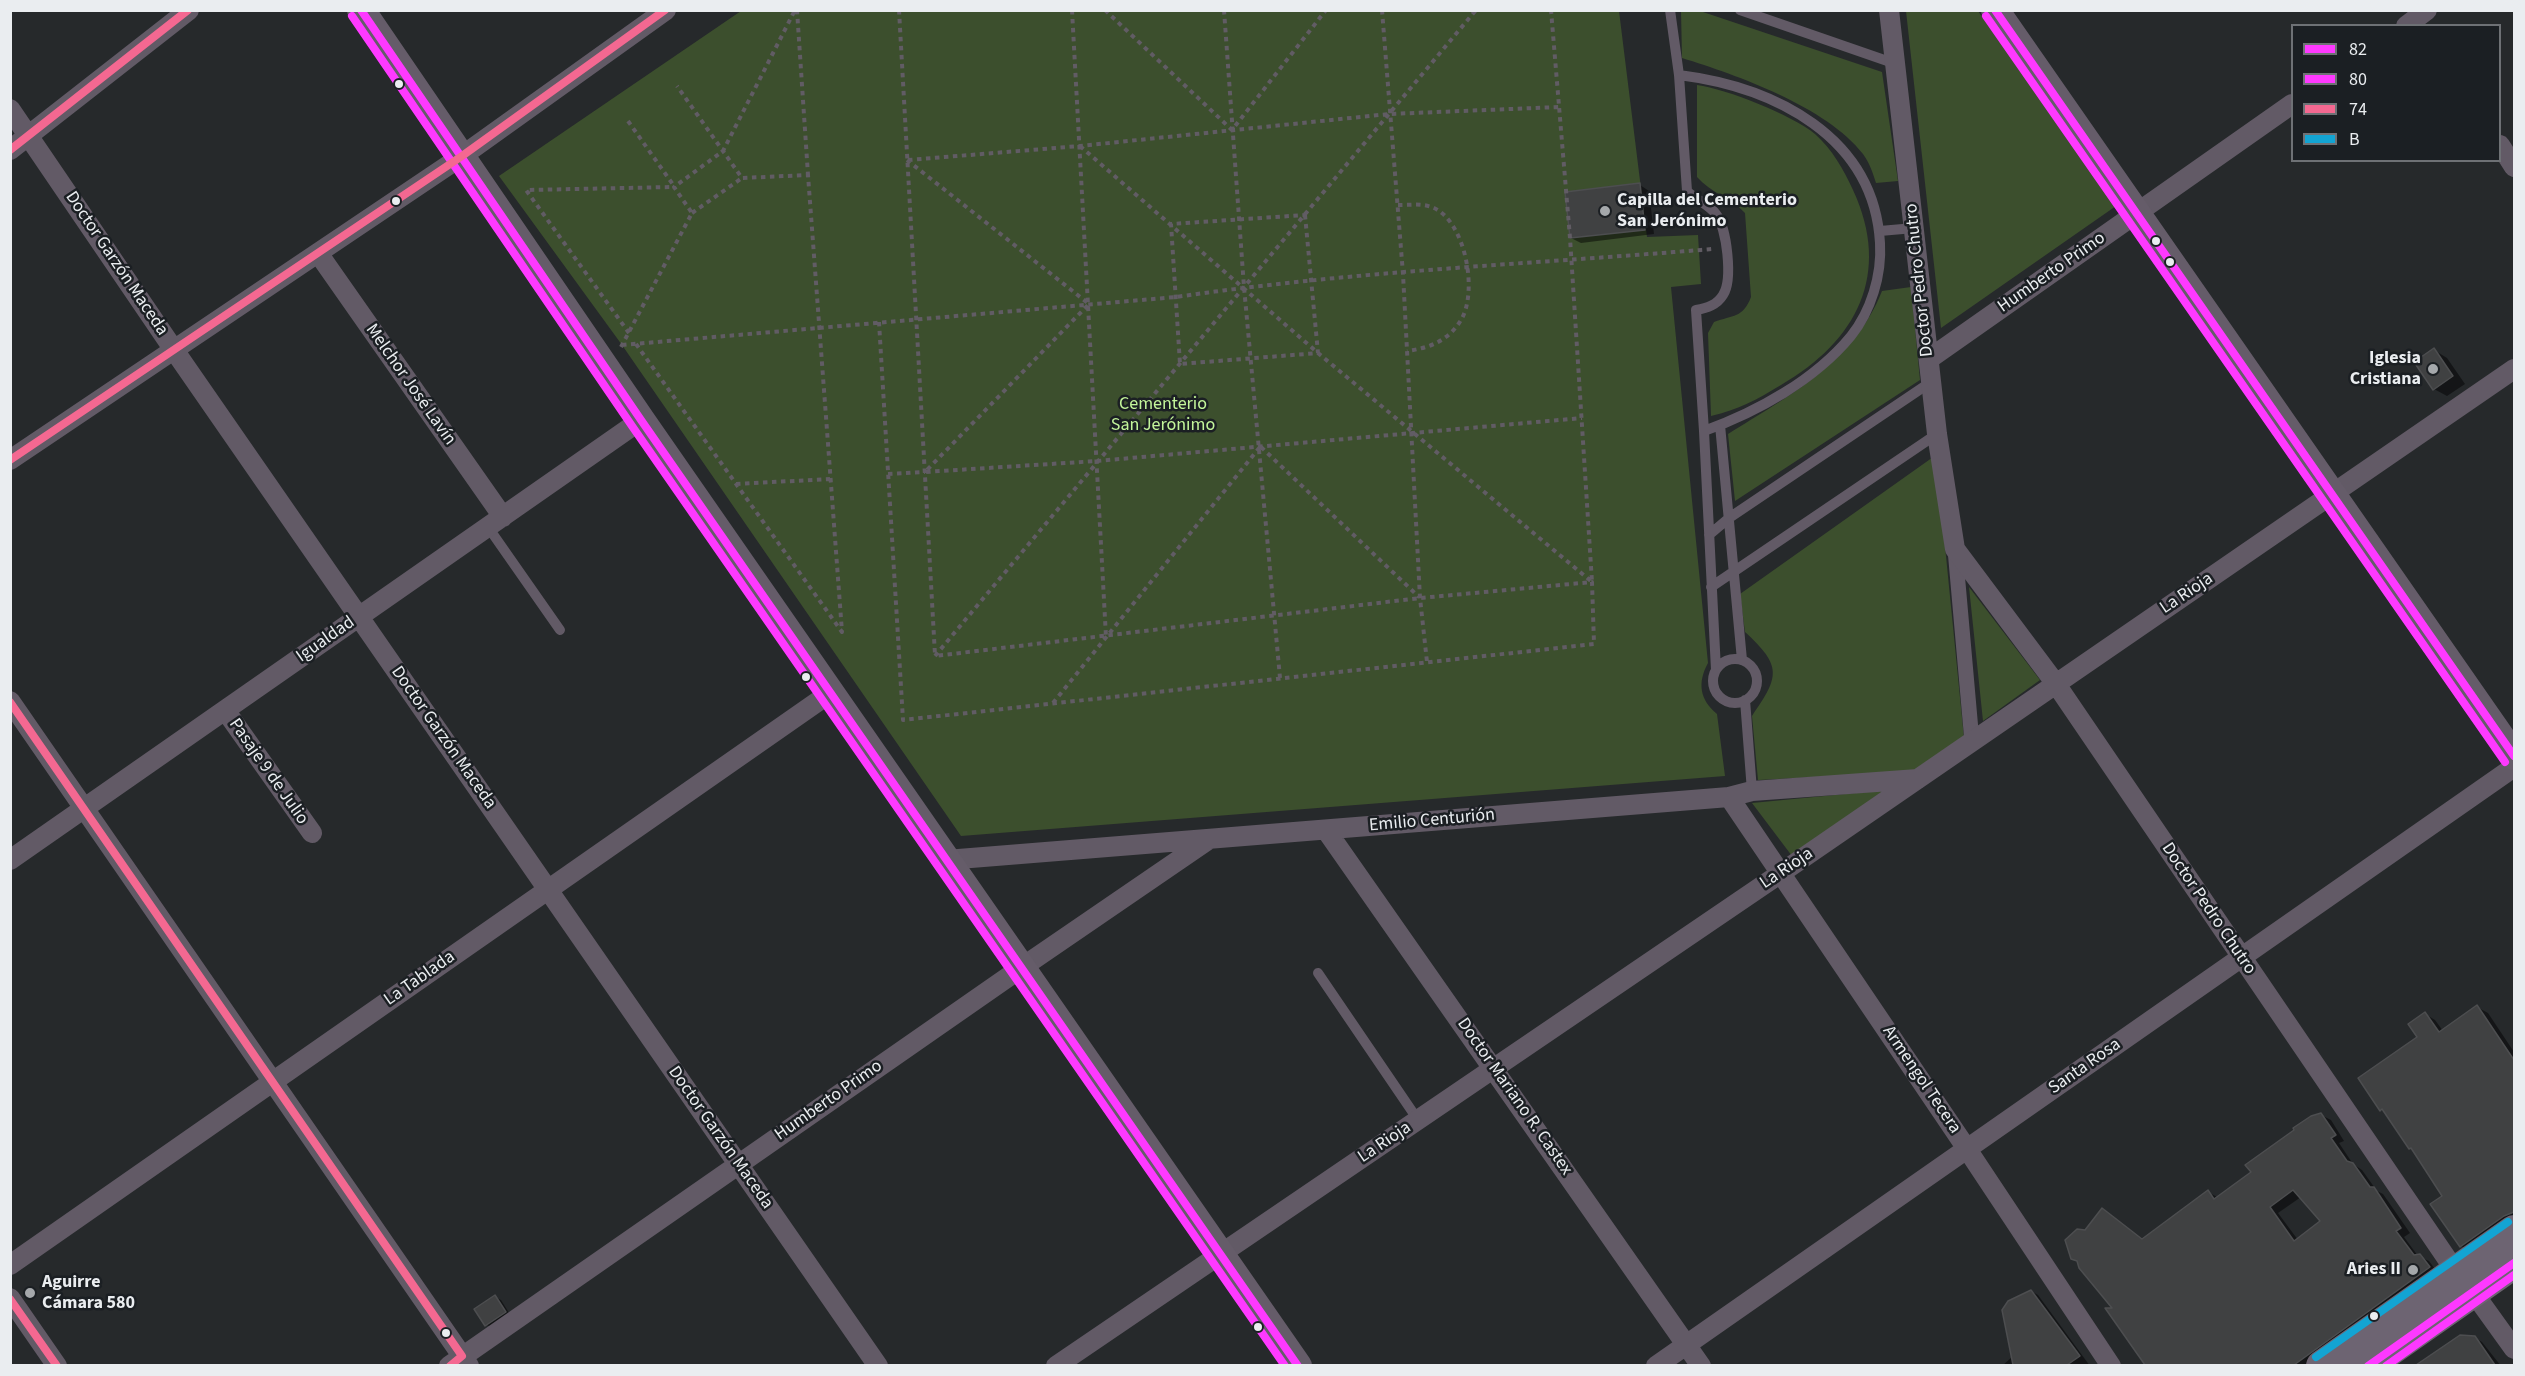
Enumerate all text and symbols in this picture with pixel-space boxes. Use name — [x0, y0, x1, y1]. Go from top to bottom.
legend — [2291, 24, 2501, 162]
text: 82 — [2349, 37, 2367, 62]
text: 80 — [2349, 67, 2367, 92]
unlabelled marker — [393, 78, 405, 90]
text: 74 — [2349, 97, 2367, 122]
text: B — [2349, 127, 2360, 152]
street label: Doctor Garzón Maceda — [60, 188, 172, 340]
place label: Capilla del Cementerio San Jerónimo — [1617, 190, 1797, 232]
unlabelled marker — [390, 195, 402, 207]
street label: Doctor Pedro Chutro — [1901, 202, 1939, 358]
marker: Capilla del Cementerio San Jerónimo — [1598, 204, 1612, 218]
street label: Humberto Primo — [1994, 228, 2110, 318]
unlabelled marker — [2150, 235, 2162, 247]
unlabelled marker — [2164, 256, 2176, 268]
street label: Melchor José Lavín — [360, 320, 460, 450]
place label: Iglesia Cristiana — [2350, 348, 2421, 391]
marker: Iglesia Cristiana — [2426, 362, 2440, 376]
park label: Cementerio San Jerónimo — [1111, 394, 1215, 436]
street label: La Rioja — [2156, 568, 2218, 620]
street label: Igualdad — [293, 612, 359, 668]
street label: Doctor Garzón Maceda — [386, 662, 500, 814]
unlabelled marker — [800, 671, 812, 683]
street label: Pasaje 9 de Julio — [223, 715, 313, 829]
street label: Emilio Centurión — [1368, 805, 1496, 837]
street label: Doctor Pedro Chutro — [2156, 839, 2260, 979]
street label: La Rioja — [1756, 843, 1818, 895]
street label: La Tablada — [380, 947, 460, 1011]
street label: Doctor Mariano R. Castex — [1452, 1014, 1576, 1180]
street label: Armengol Tecera — [1877, 1022, 1965, 1138]
street label: Santa Rosa — [2045, 1034, 2125, 1100]
street label: Humberto Primo — [771, 1056, 887, 1146]
street label: Doctor Garzón Maceda — [663, 1062, 777, 1214]
street label: La Rioja — [1354, 1117, 1416, 1169]
place label: Aries II — [2347, 1259, 2401, 1281]
marker: Aries II — [2406, 1263, 2420, 1277]
place label: Aguirre Cámara 580 — [42, 1272, 135, 1314]
marker: Aguirre Cámara 580 — [23, 1286, 37, 1300]
unlabelled marker — [2368, 1310, 2380, 1322]
unlabelled marker — [1252, 1321, 1264, 1333]
unlabelled marker — [440, 1327, 452, 1339]

